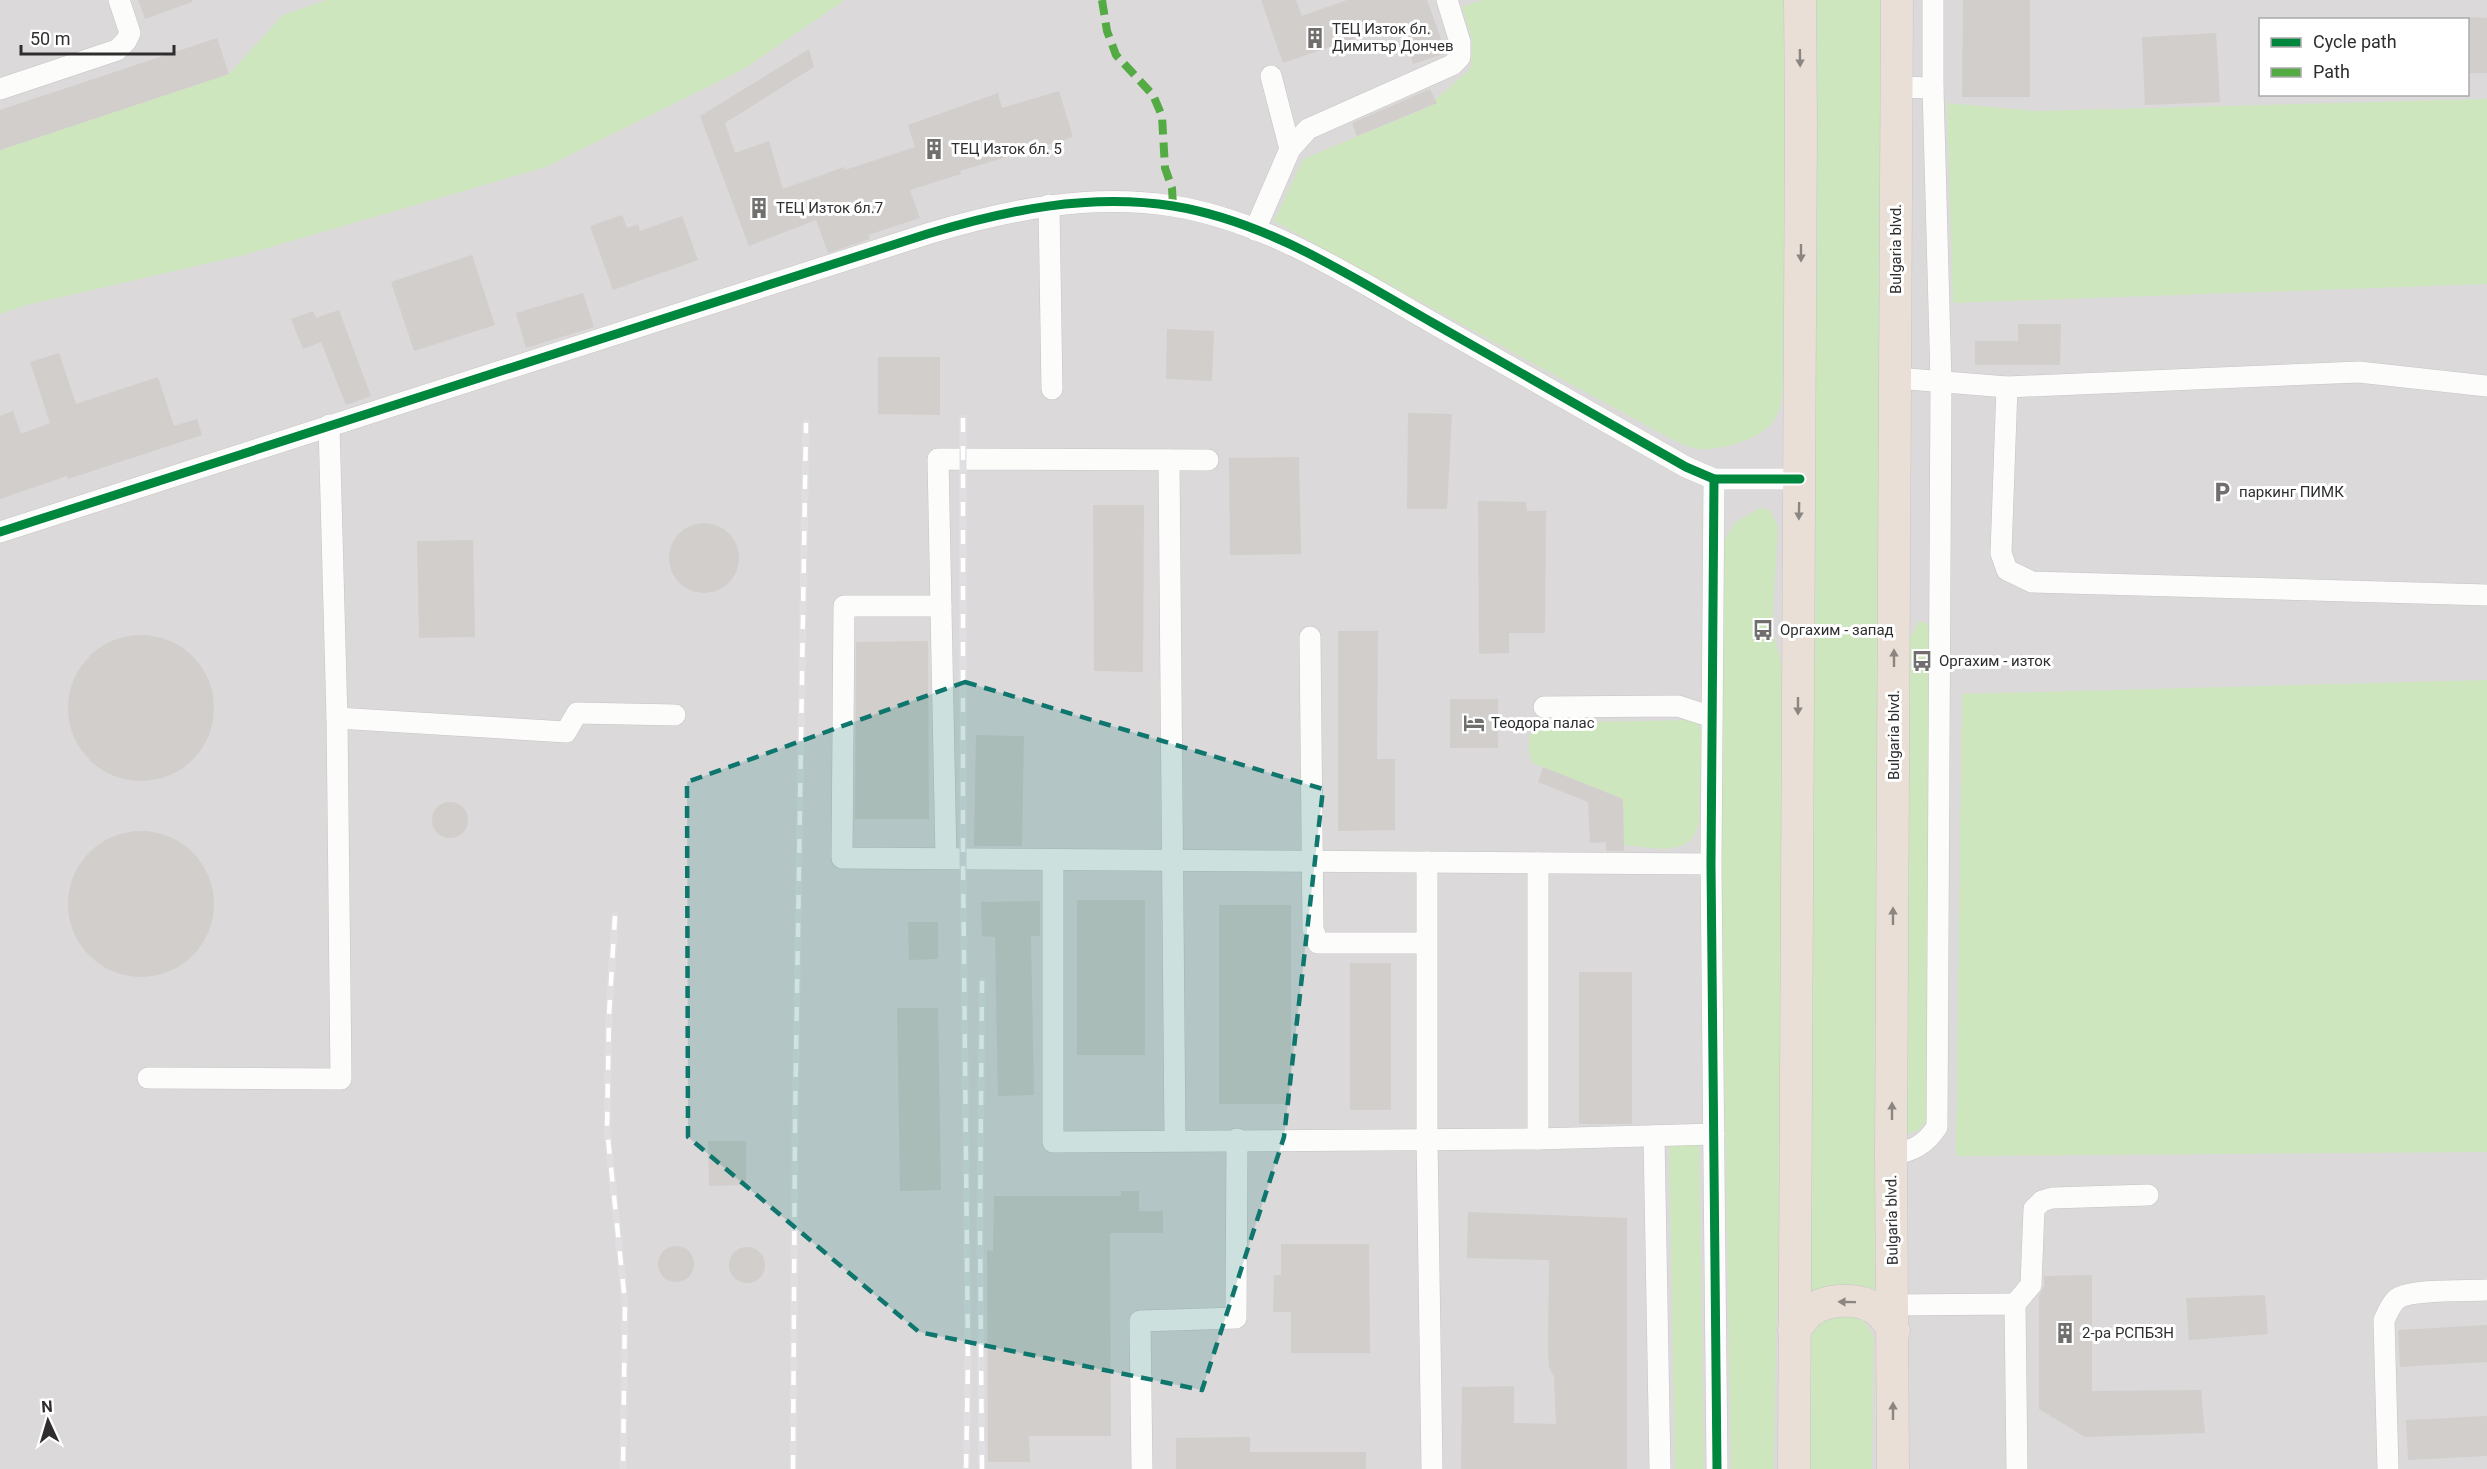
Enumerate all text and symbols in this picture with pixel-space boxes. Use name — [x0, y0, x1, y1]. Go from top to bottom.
scale bar — [21, 18, 174, 56]
legend — [2259, 18, 2469, 96]
place label: ТЕЦ Изток бл. Димитър Дончев — [1332, 20, 1454, 55]
building icon: ТЕЦ Изток бл. Димитър Дончев — [1303, 26, 1327, 50]
text: 50 m — [30, 28, 70, 49]
text: Cycle path — [2313, 31, 2397, 52]
one-way arrow — [1795, 49, 1805, 68]
text: Path — [2313, 61, 2350, 82]
building icon: ТЕЦ Изток бл. 5 — [922, 137, 946, 161]
place label: ТЕЦ Изток бл. 5 — [951, 140, 1062, 158]
building icon: ТЕЦ Изток бл.7 — [747, 196, 771, 220]
place label: ТЕЦ Изток бл.7 — [776, 199, 883, 217]
street label: Bulgaria blvd. — [1887, 204, 1905, 294]
one-way arrow — [1796, 244, 1805, 263]
parking icon: паркинг ПИМК — [2210, 480, 2234, 504]
place label: паркинг ПИМК — [2239, 483, 2344, 501]
one-way arrow — [1794, 502, 1804, 521]
bus stop icon: Оргахим - запад — [1751, 618, 1775, 642]
place label: Оргахим - запад — [1780, 621, 1894, 639]
one-way arrow — [1889, 648, 1899, 667]
bus stop icon: Оргахим - изток — [1910, 649, 1934, 673]
place label: Оргахим - изток — [1939, 652, 2051, 670]
street label: Bulgaria blvd. — [1885, 690, 1903, 780]
one-way arrow — [1793, 697, 1803, 716]
hotel icon: Теодора палас — [1462, 711, 1486, 735]
place label: Теодора палас — [1491, 714, 1595, 732]
one-way arrow — [1888, 906, 1898, 925]
one-way arrow — [1887, 1101, 1897, 1120]
street label: Bulgaria blvd. — [1882, 1175, 1902, 1265]
one-way arrow — [1838, 1297, 1857, 1306]
building icon: 2-ра РСПБЗН — [2053, 1321, 2077, 1345]
place label: 2-ра РСПБЗН — [2082, 1324, 2174, 1342]
north arrow — [18, 1391, 78, 1451]
text: N — [41, 1397, 53, 1416]
one-way arrow — [1888, 1401, 1898, 1420]

